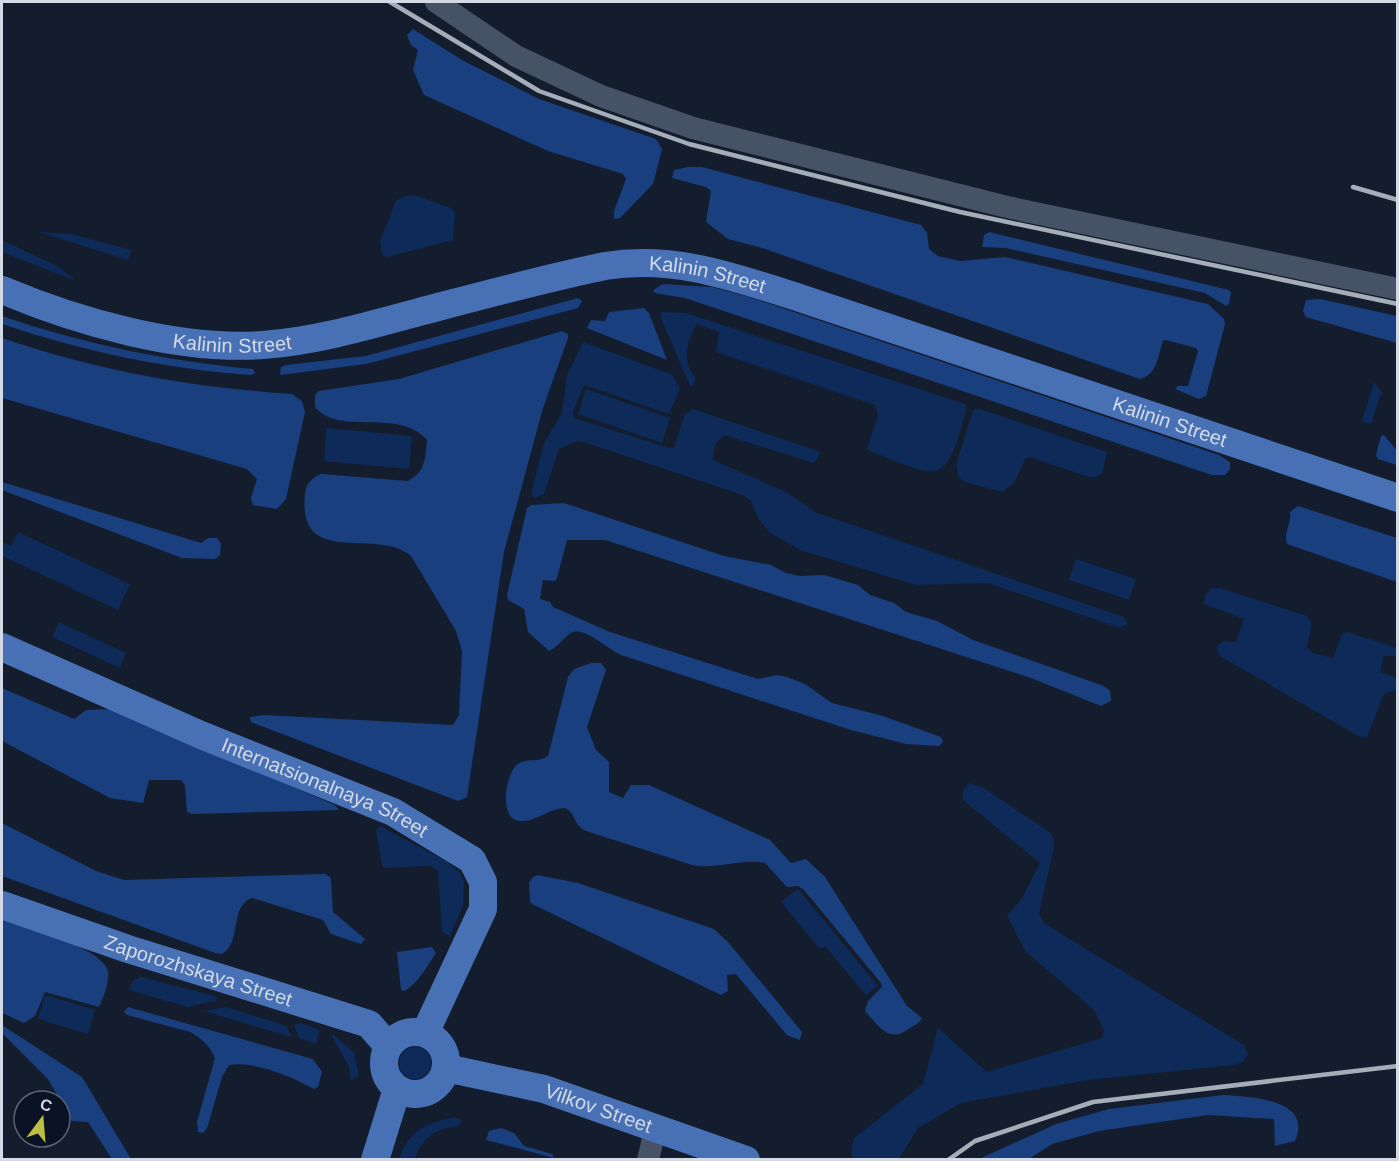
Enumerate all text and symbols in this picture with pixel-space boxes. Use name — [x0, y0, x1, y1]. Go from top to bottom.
street label: Kalinin Street — [649, 252, 769, 297]
street label: Kalinin Street — [171, 329, 293, 357]
street label: Kalinin Street — [1110, 392, 1230, 451]
street label: Internatsionalnaya Street — [218, 733, 432, 842]
street label: Zaporozhskaya Street — [101, 931, 295, 1011]
street label: Vilkov Street — [542, 1079, 655, 1137]
north arrow — [12, 1089, 72, 1149]
text: С — [38, 1095, 54, 1115]

